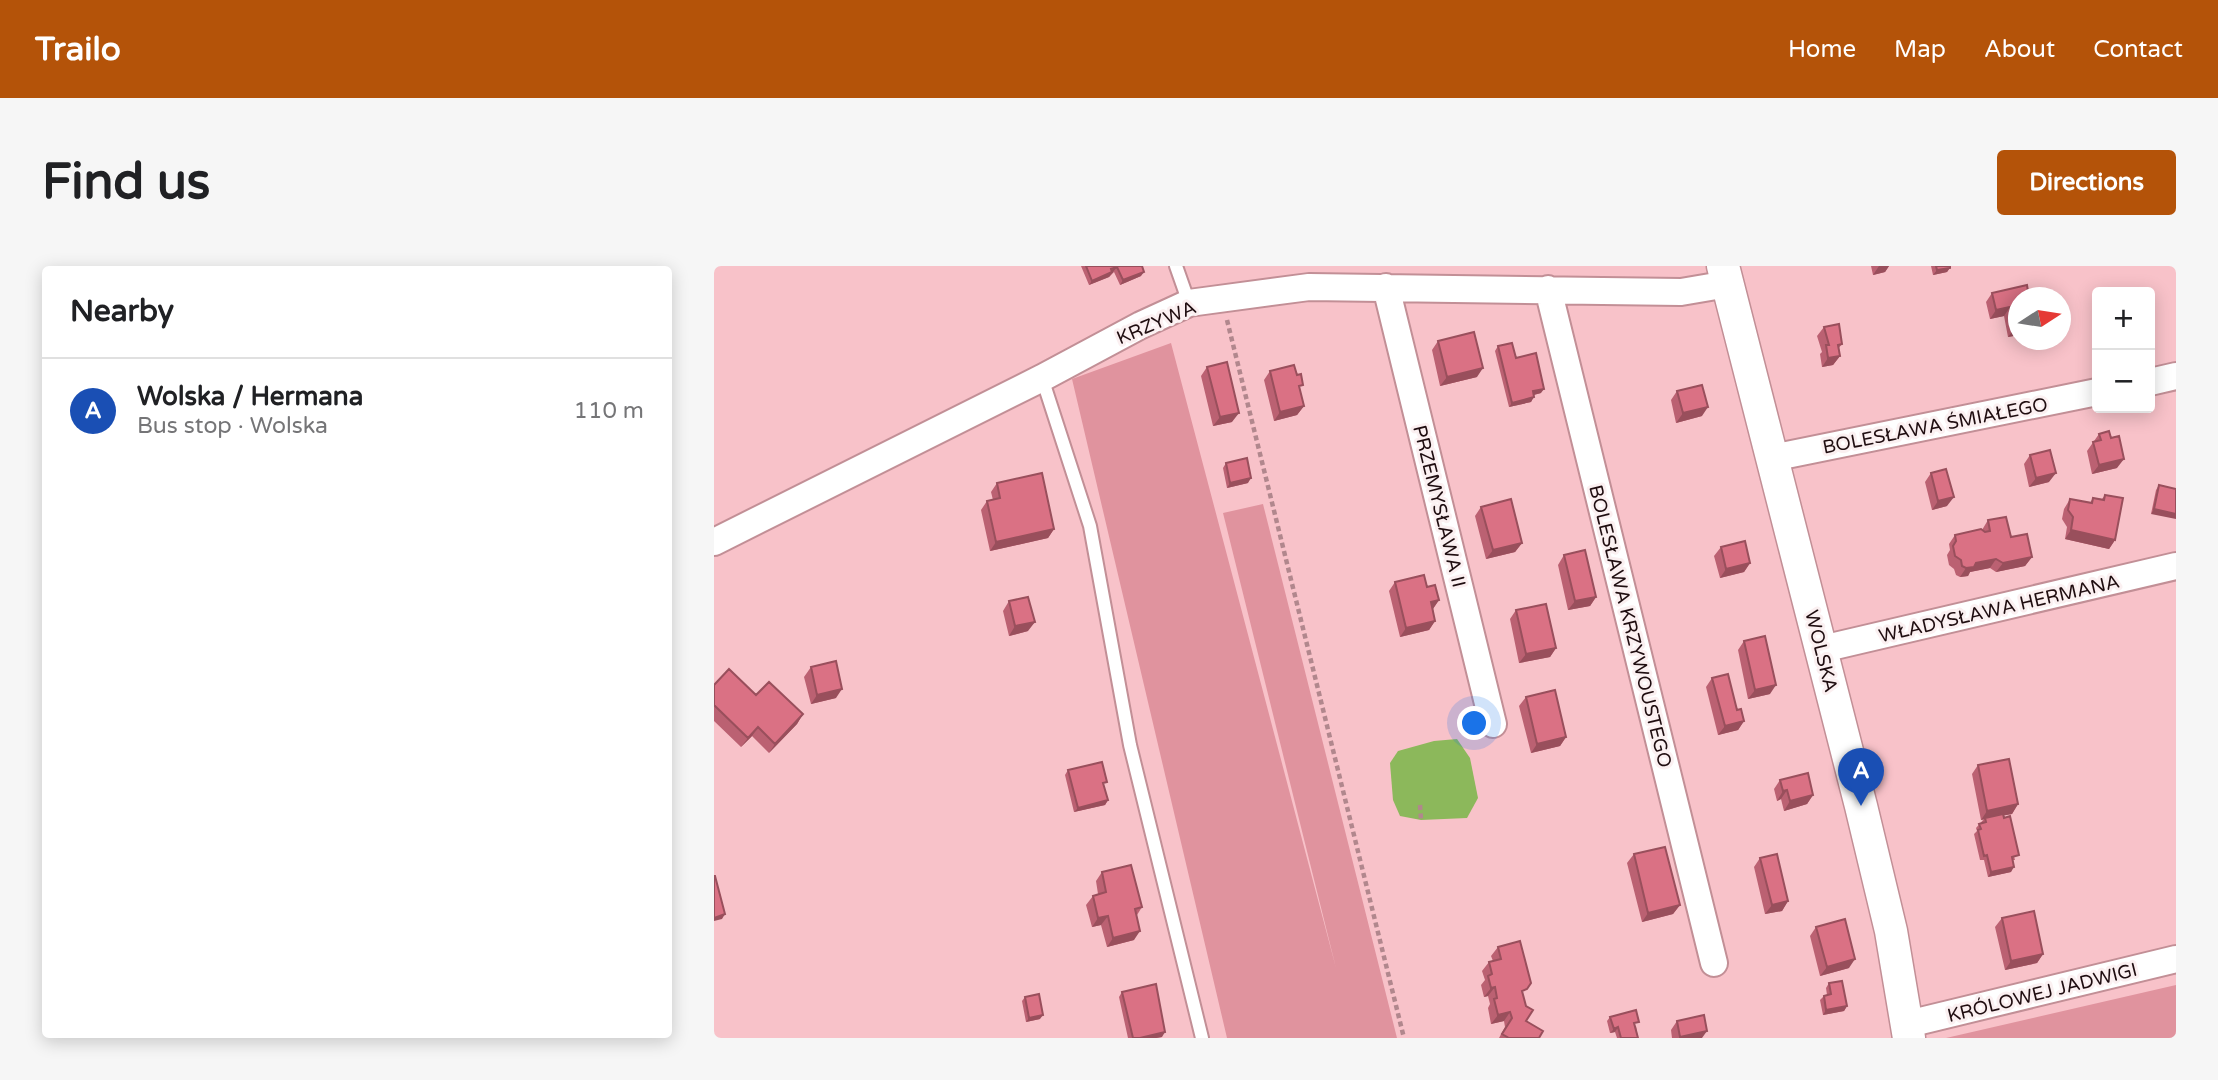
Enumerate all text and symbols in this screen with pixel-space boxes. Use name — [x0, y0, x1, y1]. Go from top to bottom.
text: Trailo — [35, 30, 121, 69]
text: Home — [1788, 35, 1856, 64]
text: Map — [1894, 35, 1946, 64]
text: About — [1984, 35, 2055, 64]
text: Contact — [2093, 35, 2183, 64]
button: Directions — [1997, 150, 2176, 215]
text: Find us — [42, 153, 210, 212]
north arrow — [2008, 287, 2071, 350]
map controls — [2092, 287, 2155, 413]
button: + — [2092, 287, 2155, 350]
text: Nearby — [70, 293, 174, 330]
street label: KRZYWA — [1113, 296, 1199, 349]
button: − — [2092, 350, 2155, 413]
text: Wolska / Hermana — [137, 381, 363, 412]
street label: BOLESŁAWA ŚMIAŁEGO — [1820, 392, 2050, 459]
text: A — [84, 397, 102, 425]
text: 110 m — [574, 397, 644, 425]
text: Bus stop · Wolska — [137, 412, 328, 440]
street label: PRZEMYSŁAWA II — [1408, 423, 1470, 590]
street label: BOLESŁAWA KRZYWOUSTEGO — [1584, 483, 1676, 770]
street label: WŁADYSŁAWA HERMANA — [1877, 571, 2122, 647]
street label: WOLSKA — [1800, 608, 1842, 695]
your location — [1457, 706, 1491, 740]
pin: A — [1838, 748, 1884, 806]
street label: KRÓLOWEJ JADWIGI — [1945, 958, 2139, 1027]

